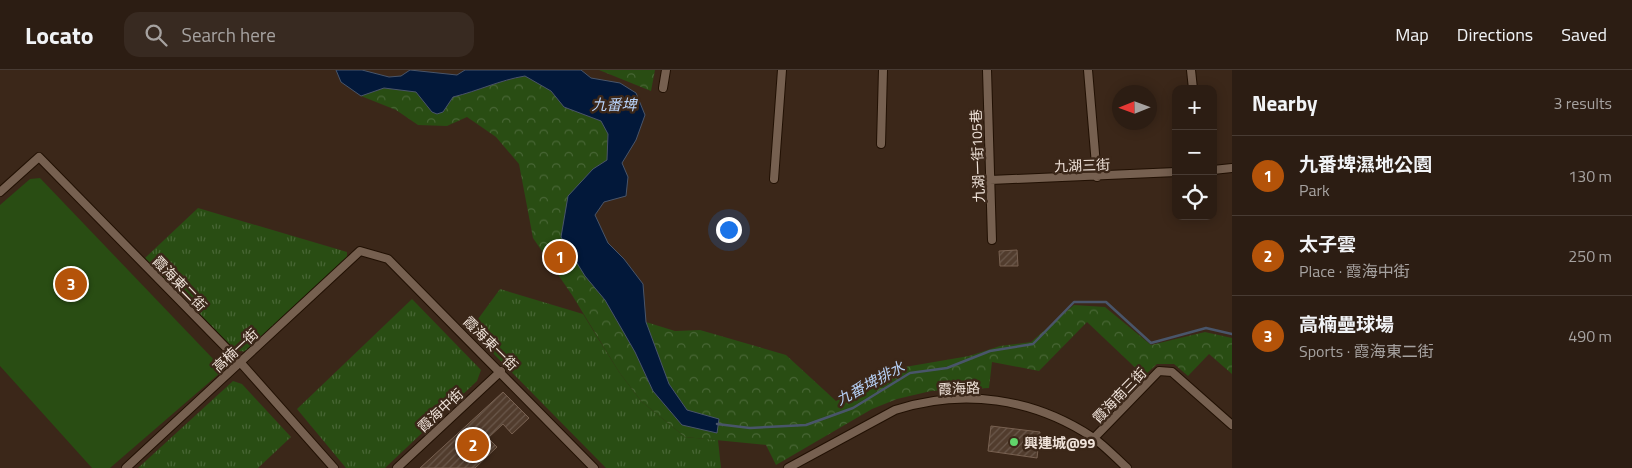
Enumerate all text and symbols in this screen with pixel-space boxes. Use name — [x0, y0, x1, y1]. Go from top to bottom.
search box — [124, 12, 474, 57]
text: Locato — [25, 17, 94, 53]
text: Search here — [182, 20, 276, 49]
icon: search — [142, 21, 170, 49]
text: Map — [1395, 21, 1429, 48]
text: Directions — [1457, 21, 1533, 48]
text: Saved — [1561, 21, 1607, 48]
north arrow — [1112, 85, 1157, 130]
map controls — [1172, 85, 1217, 220]
button: + — [1172, 85, 1217, 130]
text: Nearby — [1252, 87, 1317, 119]
text: 3 results — [1553, 91, 1612, 115]
water label: 九番埤 — [591, 93, 638, 116]
street label: 九湖一街105巷 — [965, 109, 989, 203]
button: − — [1172, 130, 1217, 175]
text: 九番埤濕地公園 — [1299, 149, 1432, 178]
street label: 九湖三街 — [1054, 154, 1110, 176]
text: 1 — [1264, 164, 1272, 188]
text: 130 m — [1568, 164, 1612, 188]
button: locate — [1172, 175, 1217, 220]
text: Park — [1299, 178, 1330, 202]
your location — [716, 217, 742, 243]
text: 太子雲 — [1299, 229, 1356, 258]
pin: 1 — [544, 238, 576, 276]
text: 2 — [1264, 244, 1272, 268]
text: 250 m — [1568, 244, 1612, 268]
street label: 霞海東二街 — [148, 251, 212, 315]
text: Place · 霞海中街 — [1299, 259, 1410, 283]
pin: 3 — [55, 265, 87, 303]
text: 高楠壘球場 — [1299, 309, 1394, 338]
street label: 霞海東一街 — [459, 311, 523, 375]
street label: 高楠一街 — [207, 323, 263, 377]
text: 3 — [1264, 324, 1272, 348]
text: 490 m — [1568, 324, 1612, 348]
text: Sports · 霞海東二街 — [1299, 339, 1434, 363]
water label: 九番埤排水 — [831, 355, 909, 411]
street label: 霞海南三街 — [1087, 363, 1151, 427]
street label: 霞海路 — [937, 376, 981, 400]
street label: 霞海中街 — [412, 383, 468, 437]
pin: 2 — [457, 426, 489, 464]
place label: 興連城@99 — [1024, 432, 1095, 453]
marker: 興連城@99 — [1008, 436, 1020, 448]

